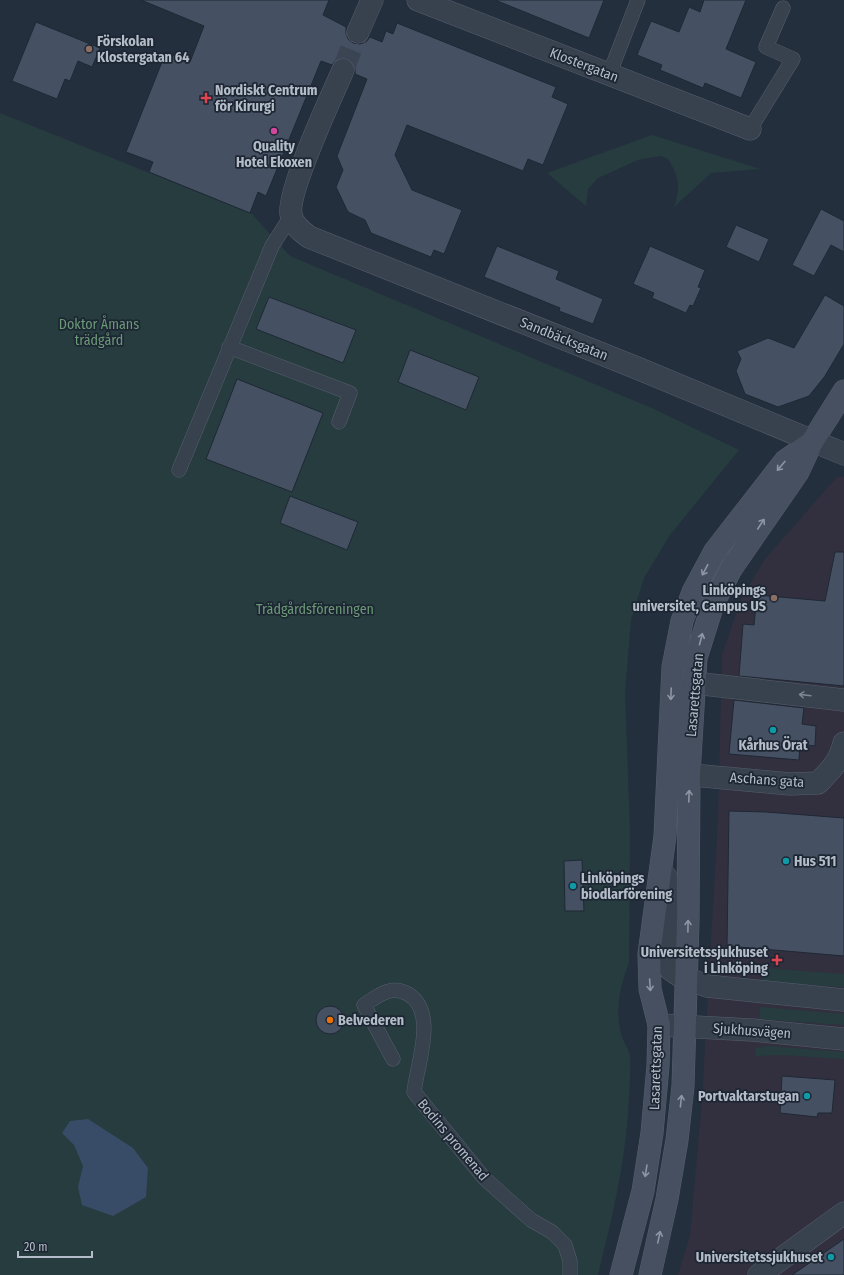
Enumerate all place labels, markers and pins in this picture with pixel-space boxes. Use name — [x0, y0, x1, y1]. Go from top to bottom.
place label: Förskolan Klostergatan 64 — [97, 33, 189, 66]
marker: Förskolan Klostergatan 64 — [84, 44, 94, 54]
place label: Nordiskt Centrum för Kirurgi — [215, 82, 318, 115]
marker: Nordiskt Centrum för Kirurgi — [200, 92, 212, 104]
marker: Quality Hotel Ekoxen — [269, 126, 279, 136]
place label: Quality Hotel Ekoxen — [236, 138, 312, 171]
place label: Linköpings universitet, Campus US — [632, 582, 766, 615]
marker: Linköpings universitet, Campus US — [769, 593, 779, 603]
marker: Kårhus Örat — [768, 725, 778, 735]
place label: Kårhus Örat — [738, 736, 809, 754]
place label: Hus 511 — [794, 853, 836, 870]
marker: Hus 511 — [781, 856, 791, 866]
place label: Linköpings biodlarförening — [581, 870, 672, 903]
marker: Linköpings biodlarförening — [568, 881, 578, 891]
place label: Universitetssjukhuset i Linköping — [641, 944, 769, 977]
marker: Universitetssjukhuset i Linköping — [771, 954, 783, 966]
place label: Belvederen — [338, 1012, 404, 1029]
marker: Belvederen — [325, 1015, 335, 1025]
place label: Portvaktarstugan — [698, 1088, 799, 1105]
marker: Portvaktarstugan — [802, 1091, 812, 1101]
place label: Universitetssjukhuset — [696, 1249, 824, 1266]
marker: Universitetssjukhuset — [826, 1252, 836, 1262]

